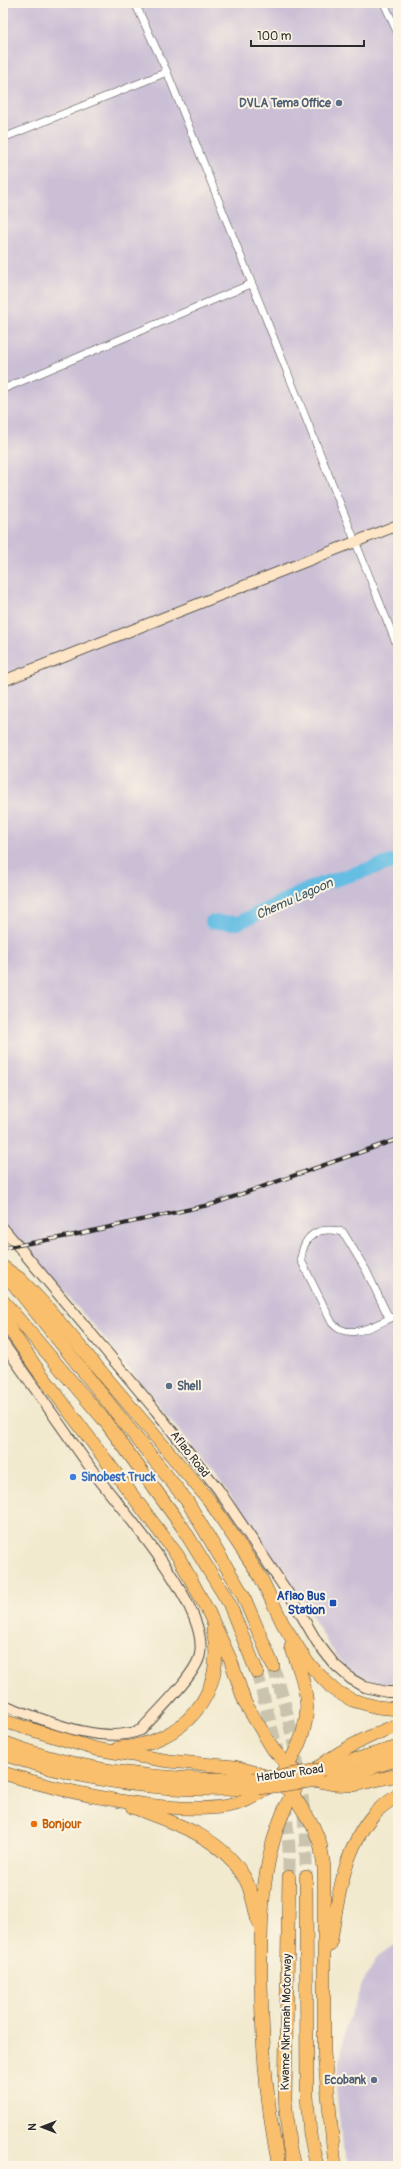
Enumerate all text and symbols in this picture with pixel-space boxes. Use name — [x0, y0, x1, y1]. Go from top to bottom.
scale bar — [251, 22, 364, 48]
text: 100 m — [257, 29, 292, 44]
place label: DVLA Tema Office — [239, 96, 332, 111]
marker: DVLA Tema Office — [334, 98, 344, 108]
water label: Chemu Lagoon — [254, 875, 336, 923]
place label: Shell — [177, 1379, 201, 1394]
marker: Shell — [164, 1381, 174, 1391]
street label: Aflao Road — [167, 1428, 213, 1481]
place label: Sinobest Truck — [81, 1470, 157, 1485]
marker: Sinobest Truck — [68, 1472, 78, 1482]
place label: Aflao Bus Station — [277, 1589, 326, 1618]
marker: Aflao Bus Station — [328, 1598, 338, 1608]
street label: Harbour Road — [256, 1761, 325, 1786]
place label: Bonjour — [42, 1817, 82, 1832]
marker: Bonjour — [29, 1819, 39, 1829]
street label: Kwame Nkrumah Motorway — [278, 1953, 295, 2091]
place label: Ecobank — [324, 2073, 367, 2088]
marker: Ecobank — [369, 2075, 379, 2085]
north arrow — [22, 2107, 62, 2147]
text: N — [26, 2123, 39, 2131]

